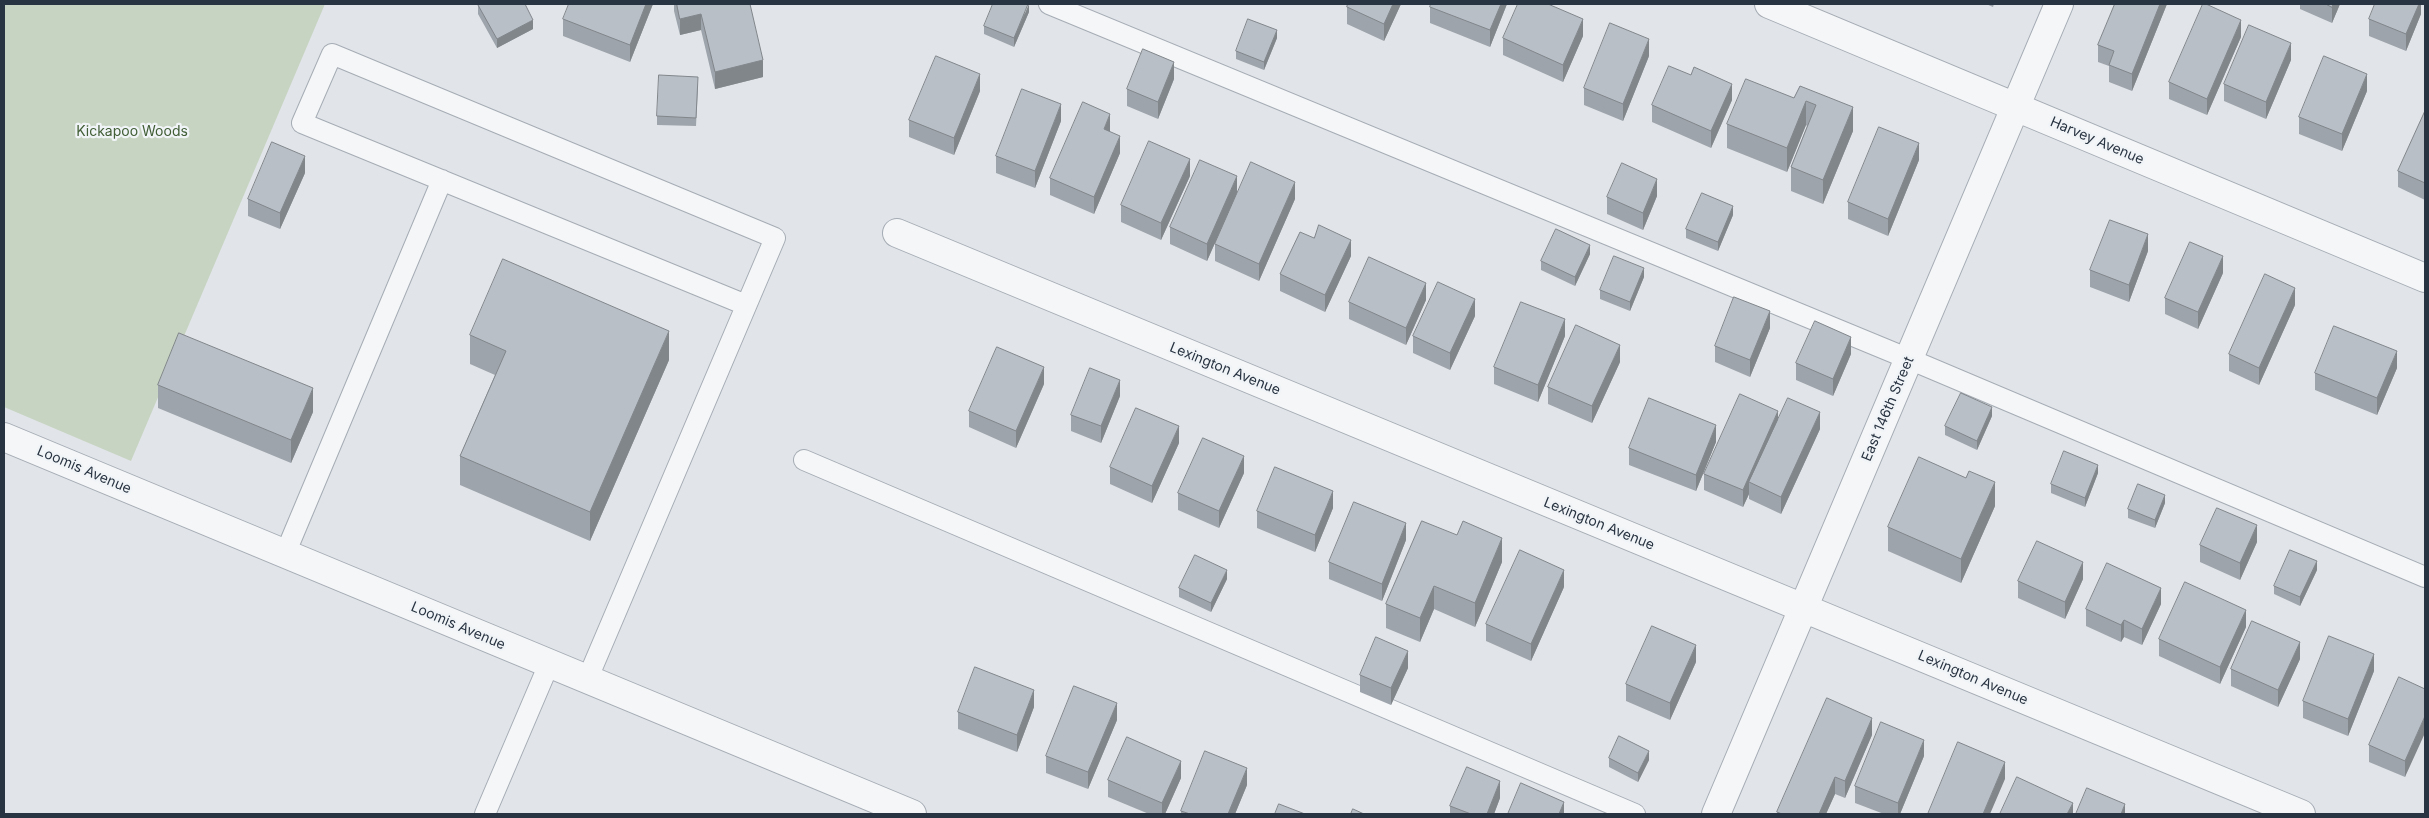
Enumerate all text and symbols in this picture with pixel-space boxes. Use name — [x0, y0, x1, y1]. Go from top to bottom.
street label: Harvey Avenue — [2048, 114, 2146, 168]
park label: Kickapoo Woods — [76, 124, 188, 140]
street label: Lexington Avenue — [1167, 339, 1283, 399]
street label: East 146th Street — [1858, 354, 1918, 464]
street label: Loomis Avenue — [34, 443, 134, 497]
street label: Lexington Avenue — [1541, 494, 1657, 554]
street label: Loomis Avenue — [408, 599, 508, 653]
street label: Lexington Avenue — [1915, 647, 2031, 709]

